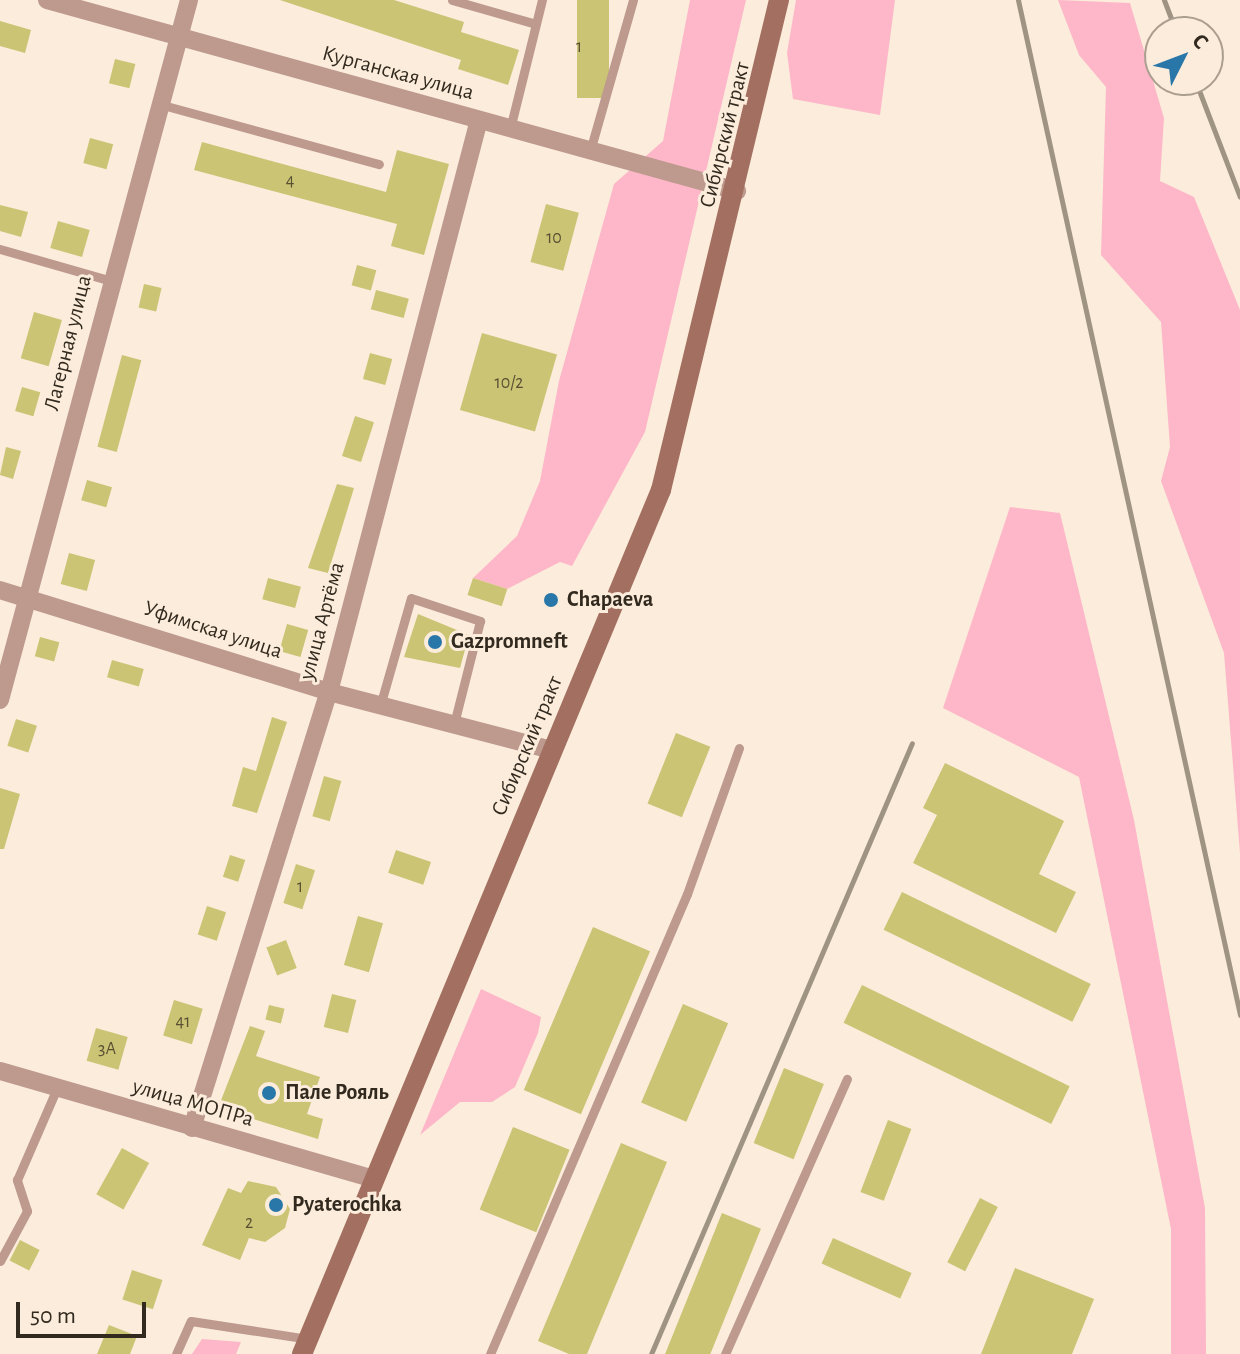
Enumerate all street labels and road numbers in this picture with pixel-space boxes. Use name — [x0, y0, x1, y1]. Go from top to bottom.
street label: Курганская улица — [319, 40, 477, 106]
street label: Сибирский тракт — [694, 59, 756, 211]
street label: Лагерная улица — [38, 273, 98, 413]
street label: улица Артёма — [294, 559, 350, 683]
street label: Уфимская улица — [140, 595, 286, 665]
street label: Сибирский тракт — [486, 672, 568, 820]
street label: улица МОПРа — [129, 1073, 257, 1133]

